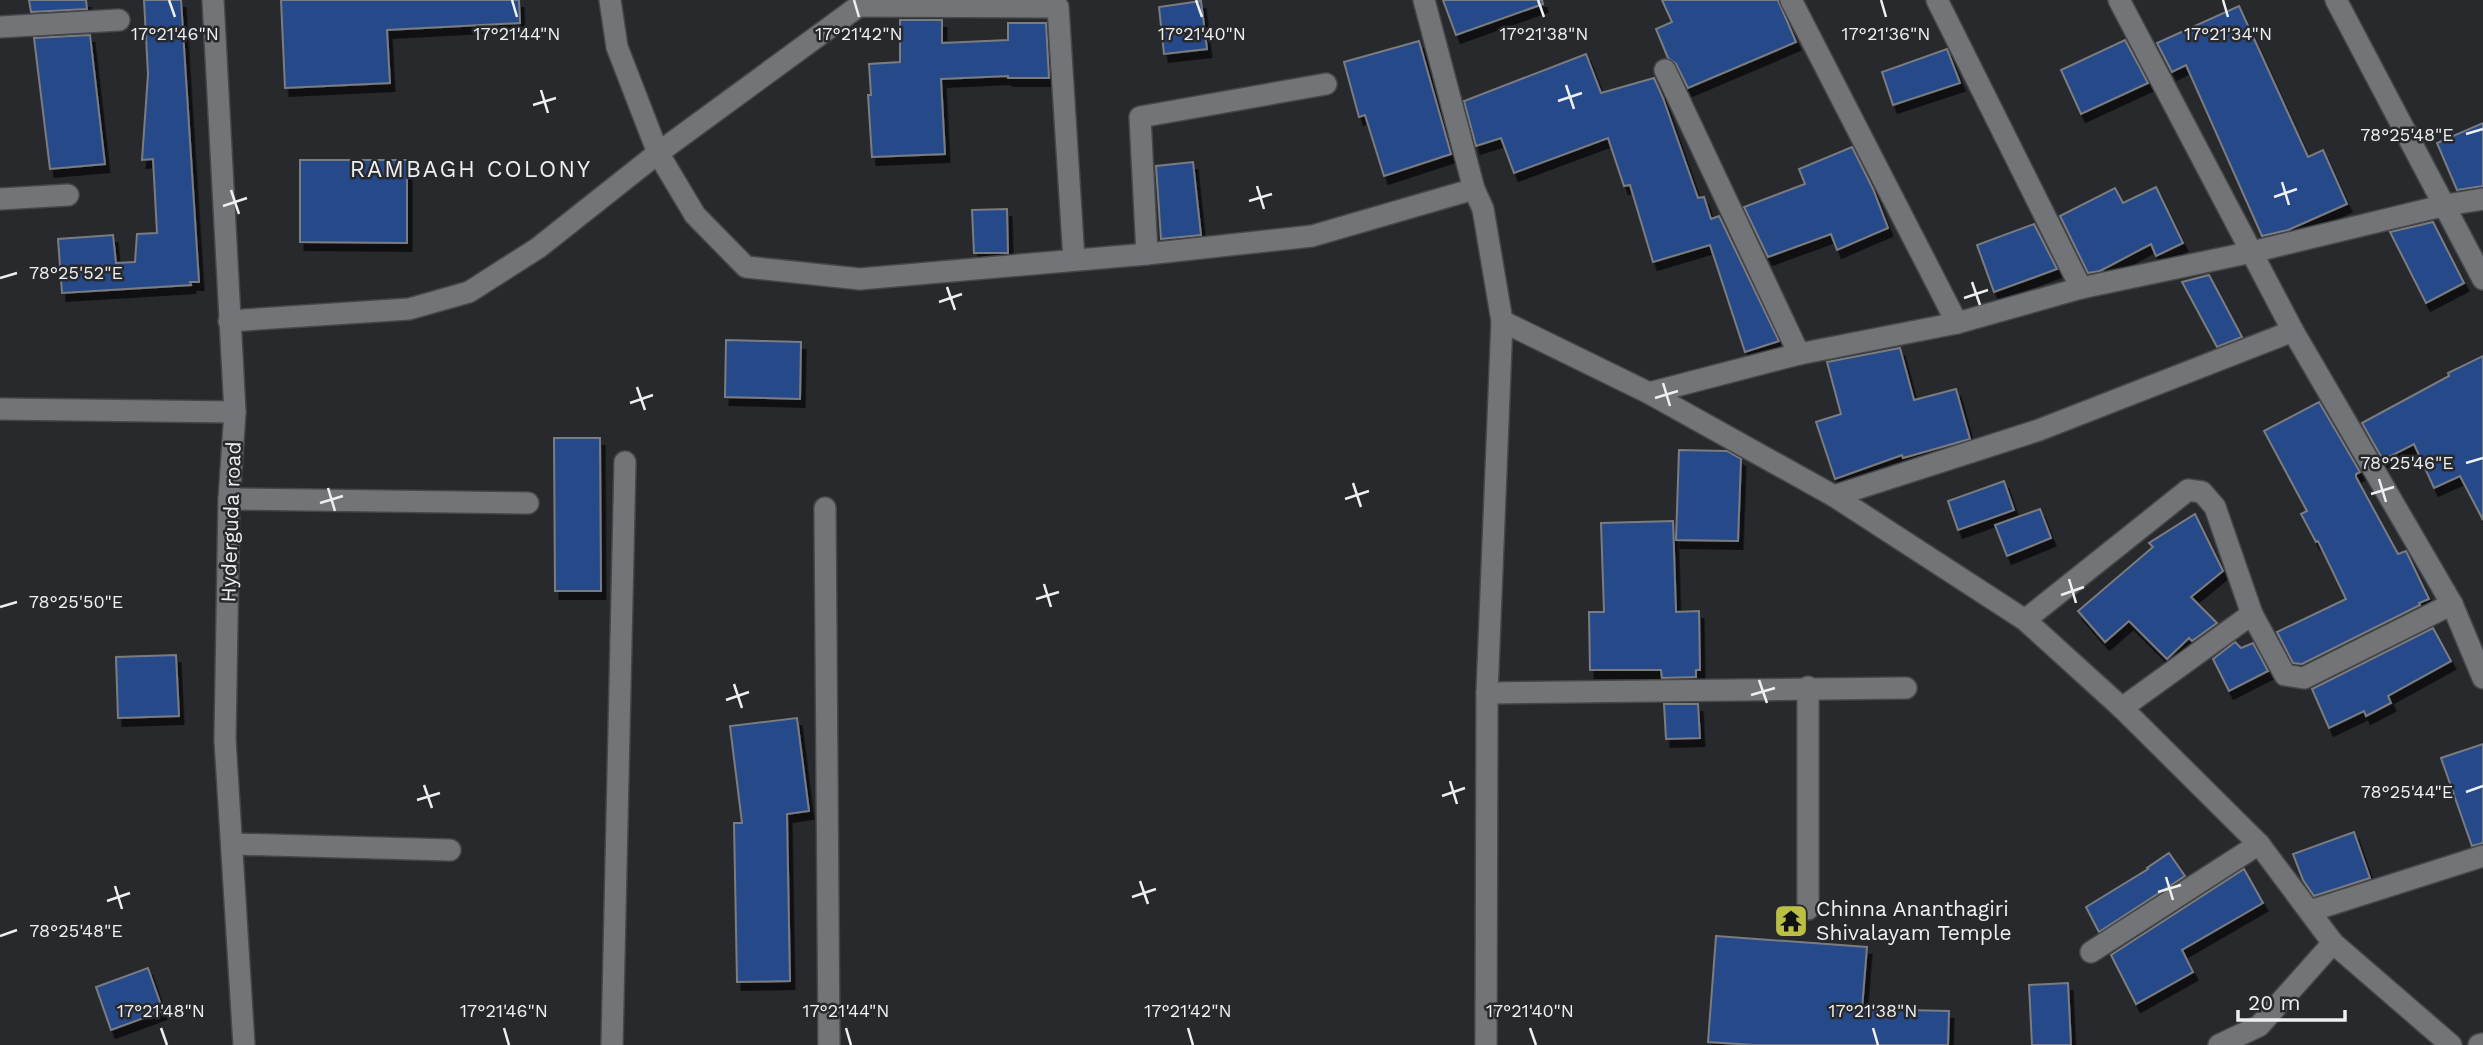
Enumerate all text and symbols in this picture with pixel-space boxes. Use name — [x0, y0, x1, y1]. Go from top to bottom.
text: 17°21'46"N — [131, 23, 219, 44]
text: 17°21'44"N — [473, 23, 561, 44]
text: 17°21'42"N — [815, 23, 903, 44]
text: 17°21'40"N — [1158, 23, 1246, 44]
text: 17°21'38"N — [1499, 23, 1589, 44]
text: 17°21'36"N — [1841, 23, 1931, 44]
text: 17°21'34"N — [2184, 23, 2272, 44]
text: 78°25'48"E — [2360, 124, 2454, 145]
district label: RAMBAGH COLONY — [350, 156, 592, 183]
text: 78°25'52"E — [29, 262, 123, 283]
street label: Hyderguda road — [215, 441, 246, 603]
text: 78°25'46"E — [2360, 452, 2454, 473]
text: 78°25'50"E — [29, 591, 123, 612]
text: 78°25'44"E — [2361, 781, 2453, 802]
place label: Chinna Ananthagiri Shivalayam Temple — [1816, 896, 2012, 945]
temple icon: Chinna Ananthagiri Shivalayam Temple — [1772, 902, 1810, 940]
text: 78°25'48"E — [29, 920, 123, 941]
scale bar — [2238, 978, 2345, 1022]
text: 20 m — [2248, 990, 2300, 1015]
text: 17°21'48"N — [117, 1000, 205, 1021]
text: 17°21'46"N — [460, 1000, 548, 1021]
text: 17°21'44"N — [802, 1000, 890, 1021]
text: 17°21'42"N — [1144, 1000, 1232, 1021]
text: 17°21'40"N — [1486, 1000, 1574, 1021]
text: 17°21'38"N — [1828, 1000, 1918, 1021]

